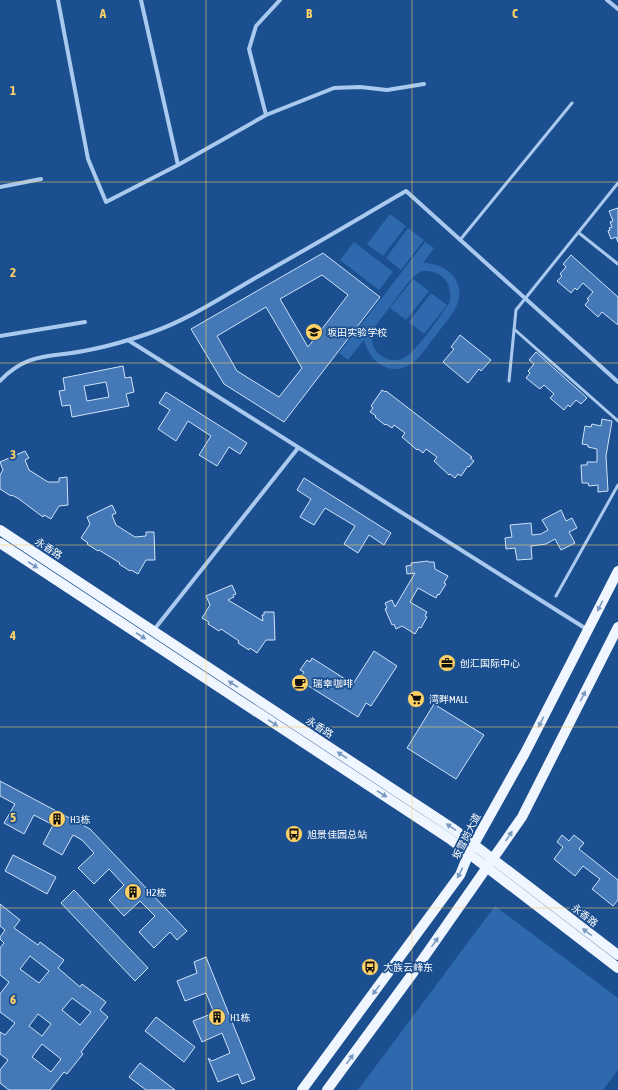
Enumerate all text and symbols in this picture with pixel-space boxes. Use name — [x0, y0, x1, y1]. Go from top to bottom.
text: A — [99, 6, 107, 21]
text: B — [306, 6, 313, 21]
text: C — [512, 6, 518, 21]
text: 1 — [10, 83, 16, 98]
text: 2 — [10, 265, 16, 280]
school or university icon: 坂田实验学校 — [304, 322, 324, 342]
place label: 坂田实验学校 — [327, 327, 387, 338]
text: 3 — [10, 447, 16, 462]
street label: 永香路 — [33, 536, 64, 561]
one-way arrow — [27, 561, 38, 569]
one-way arrow — [597, 600, 603, 612]
text: 4 — [9, 628, 16, 643]
one-way arrow — [136, 632, 146, 640]
office icon: 创汇国际中心 — [437, 653, 457, 673]
place label: 创汇国际中心 — [460, 658, 520, 669]
cafe icon: 瑞幸咖啡 — [290, 673, 310, 693]
place label: 瑞幸咖啡 — [313, 678, 353, 689]
one-way arrow — [228, 680, 239, 688]
supermarket icon: 湾畔MALL — [406, 689, 426, 709]
one-way arrow — [580, 690, 586, 702]
place label: 湾畔MALL — [429, 694, 468, 705]
street label: 永香路 — [304, 715, 335, 740]
one-way arrow — [538, 716, 544, 727]
one-way arrow — [268, 719, 278, 727]
one-way arrow — [336, 752, 348, 759]
one-way arrow — [377, 790, 387, 798]
building icon: H3栋 — [47, 809, 67, 829]
text: 5 — [10, 810, 16, 825]
street label: 坂雪岗大道 — [450, 811, 483, 861]
place label: H3栋 — [70, 814, 91, 825]
one-way arrow — [445, 823, 456, 831]
bus stop icon: 旭景佳园总站 — [284, 824, 304, 844]
place label: 旭景佳园总站 — [307, 829, 367, 840]
one-way arrow — [505, 831, 513, 841]
one-way arrow — [457, 868, 463, 879]
building icon: H2栋 — [123, 882, 143, 902]
place label: H2栋 — [146, 887, 167, 898]
street label: 永香路 — [569, 902, 600, 929]
one-way arrow — [582, 927, 593, 936]
one-way arrow — [431, 937, 439, 948]
bus stop icon: 大族云峰东 — [360, 957, 380, 977]
place label: 大族云峰东 — [383, 962, 433, 973]
one-way arrow — [372, 984, 380, 995]
text: 6 — [10, 992, 16, 1007]
building icon: H1栋 — [207, 1007, 227, 1027]
place label: H1栋 — [230, 1012, 251, 1023]
one-way arrow — [346, 1053, 354, 1064]

